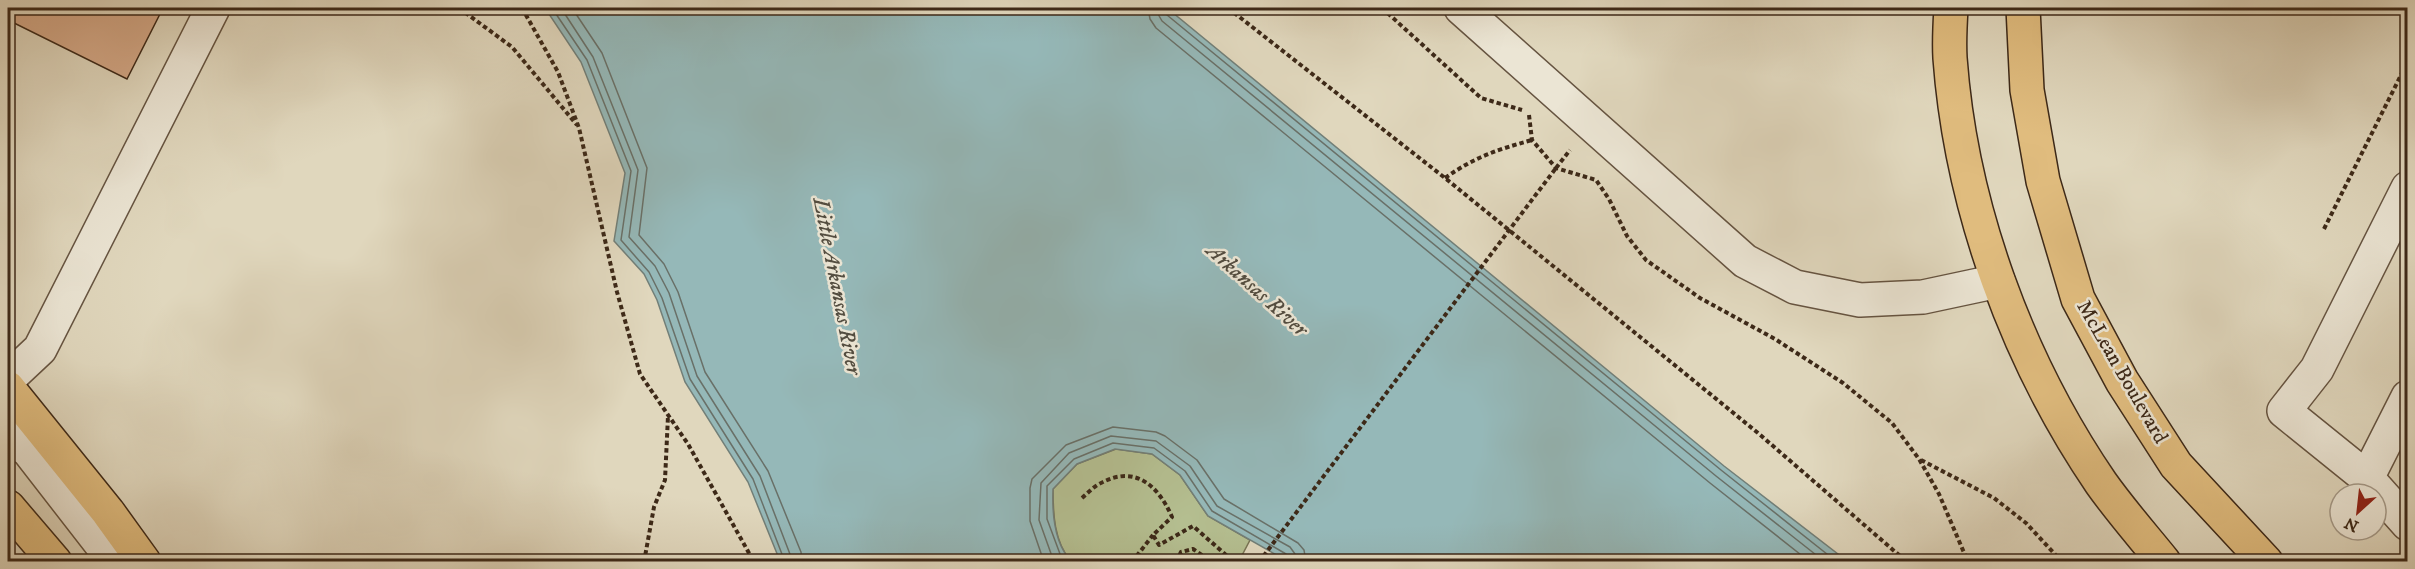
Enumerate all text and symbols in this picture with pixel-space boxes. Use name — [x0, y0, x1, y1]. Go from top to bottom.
water label: Little Arkansas River — [806, 193, 868, 379]
water label: Arkansas River — [1199, 236, 1315, 344]
street label: McLean Boulevard — [2070, 296, 2174, 449]
north arrow — [2328, 482, 2388, 542]
text: N — [2341, 513, 2362, 536]

